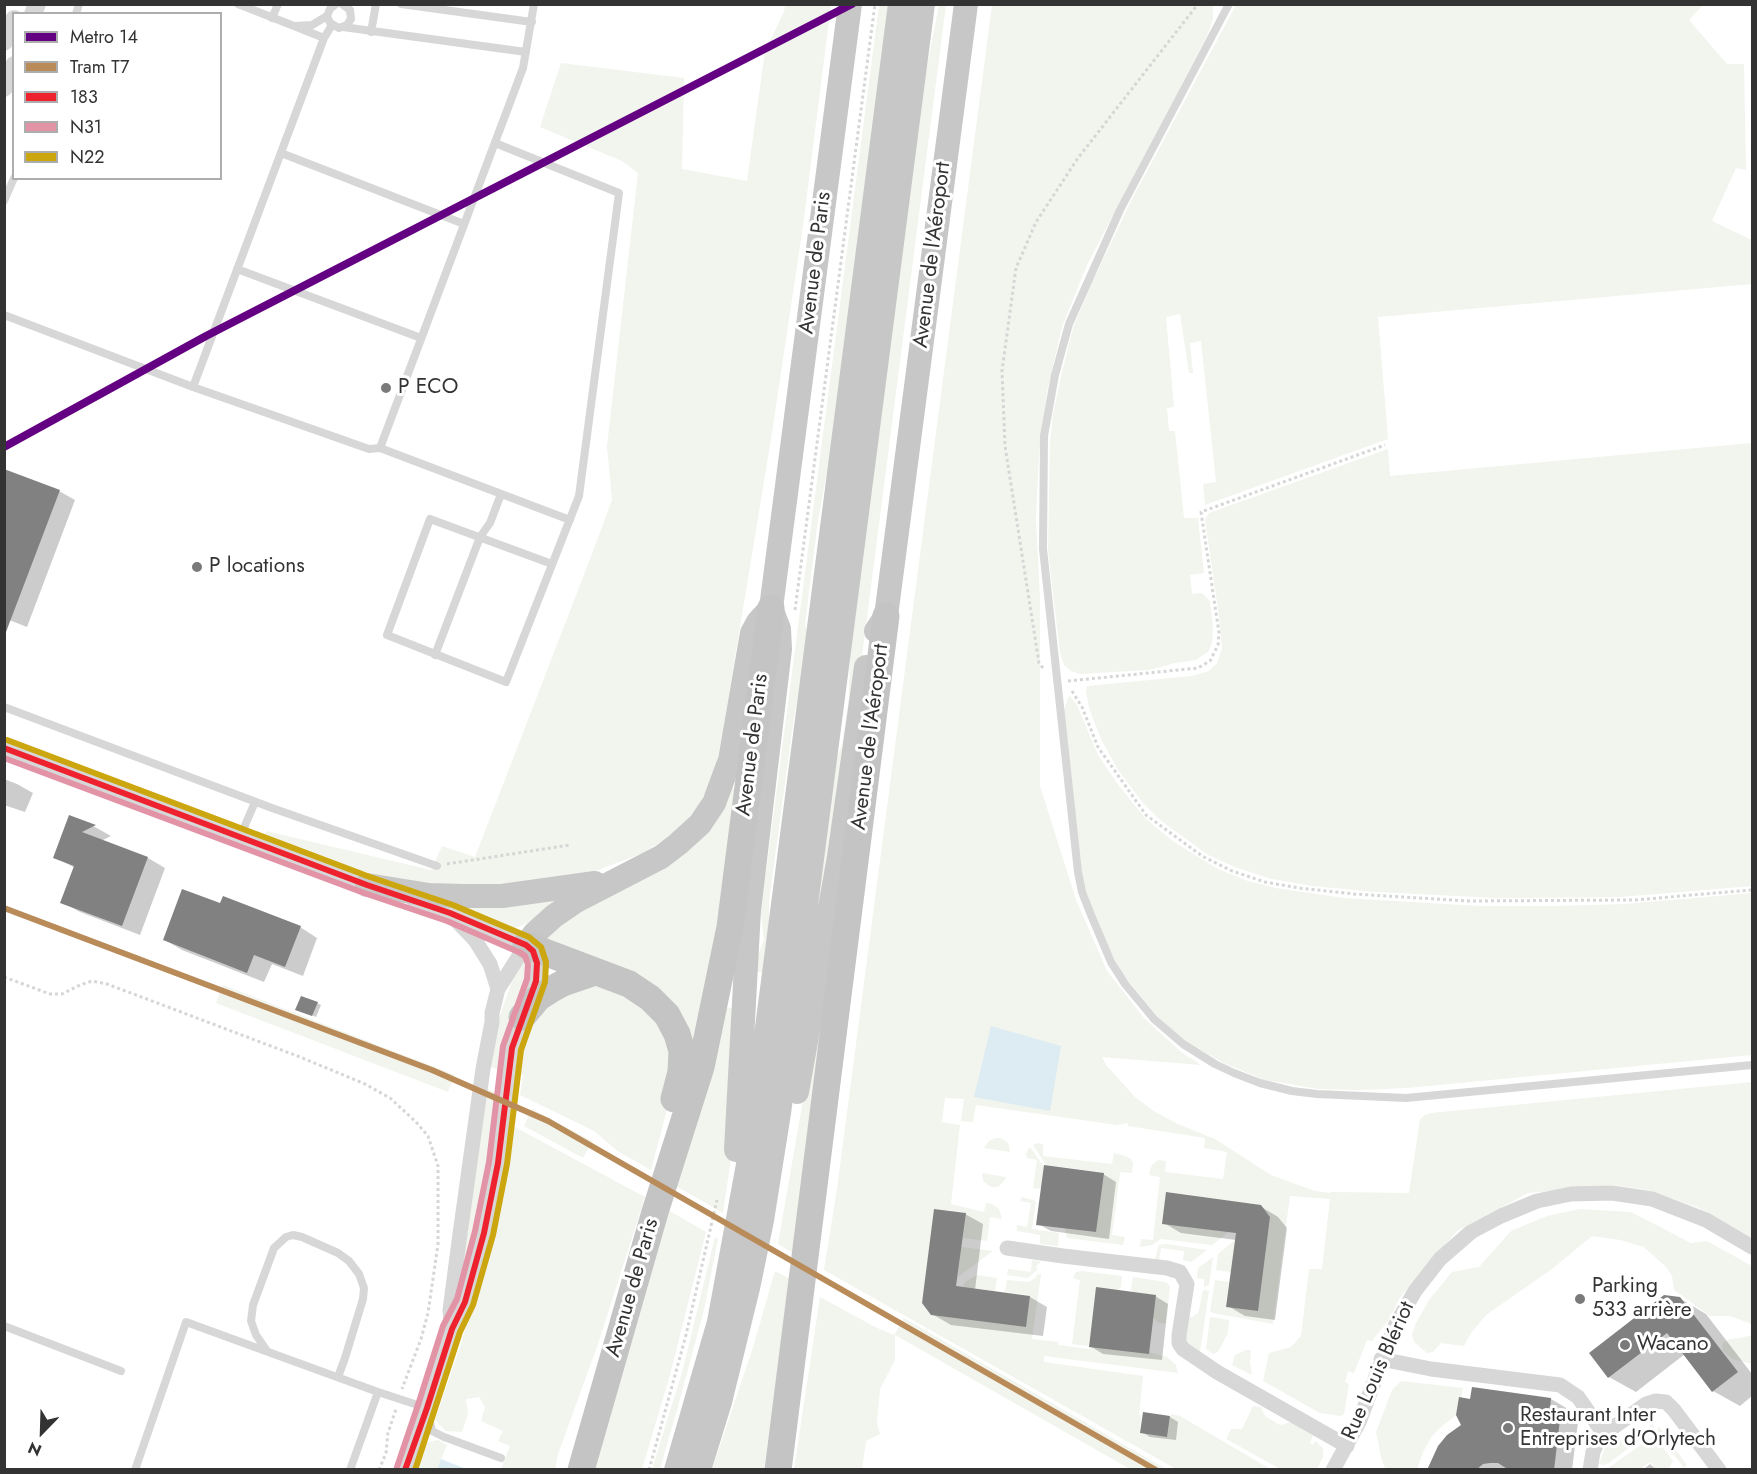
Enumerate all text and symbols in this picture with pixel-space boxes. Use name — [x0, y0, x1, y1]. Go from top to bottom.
legend — [12, 12, 222, 180]
text: Metro 14 — [70, 24, 138, 50]
text: Tram T7 — [70, 54, 130, 80]
text: 183 — [70, 84, 98, 110]
text: N31 — [70, 114, 102, 140]
text: N22 — [70, 144, 104, 170]
street label: Avenue de l'Aéroport — [909, 161, 957, 349]
street label: Avenue de Paris — [795, 191, 837, 335]
place label: P ECO — [398, 375, 458, 401]
marker: P ECO — [379, 381, 393, 395]
place label: P locations — [209, 554, 305, 580]
marker: P locations — [190, 560, 204, 574]
street label: Avenue de l'Aéroport — [847, 643, 895, 831]
street label: Avenue de Paris — [732, 673, 774, 817]
street label: Avenue de Paris — [601, 1216, 665, 1360]
place label: Parking 533 arrière — [1592, 1274, 1692, 1324]
marker: Parking 533 arrière — [1573, 1292, 1587, 1306]
street label: Rue Louis Blériot — [1337, 1298, 1421, 1444]
place label: Wacano — [1637, 1332, 1708, 1358]
marker: Wacano — [1618, 1338, 1632, 1352]
north arrow — [12, 1402, 72, 1462]
place label: Restaurant Inter Entreprises d'Orlytech — [1520, 1403, 1716, 1453]
marker: Restaurant Inter Entreprises d'Orlytech — [1501, 1421, 1515, 1435]
text: N — [24, 1436, 45, 1462]

